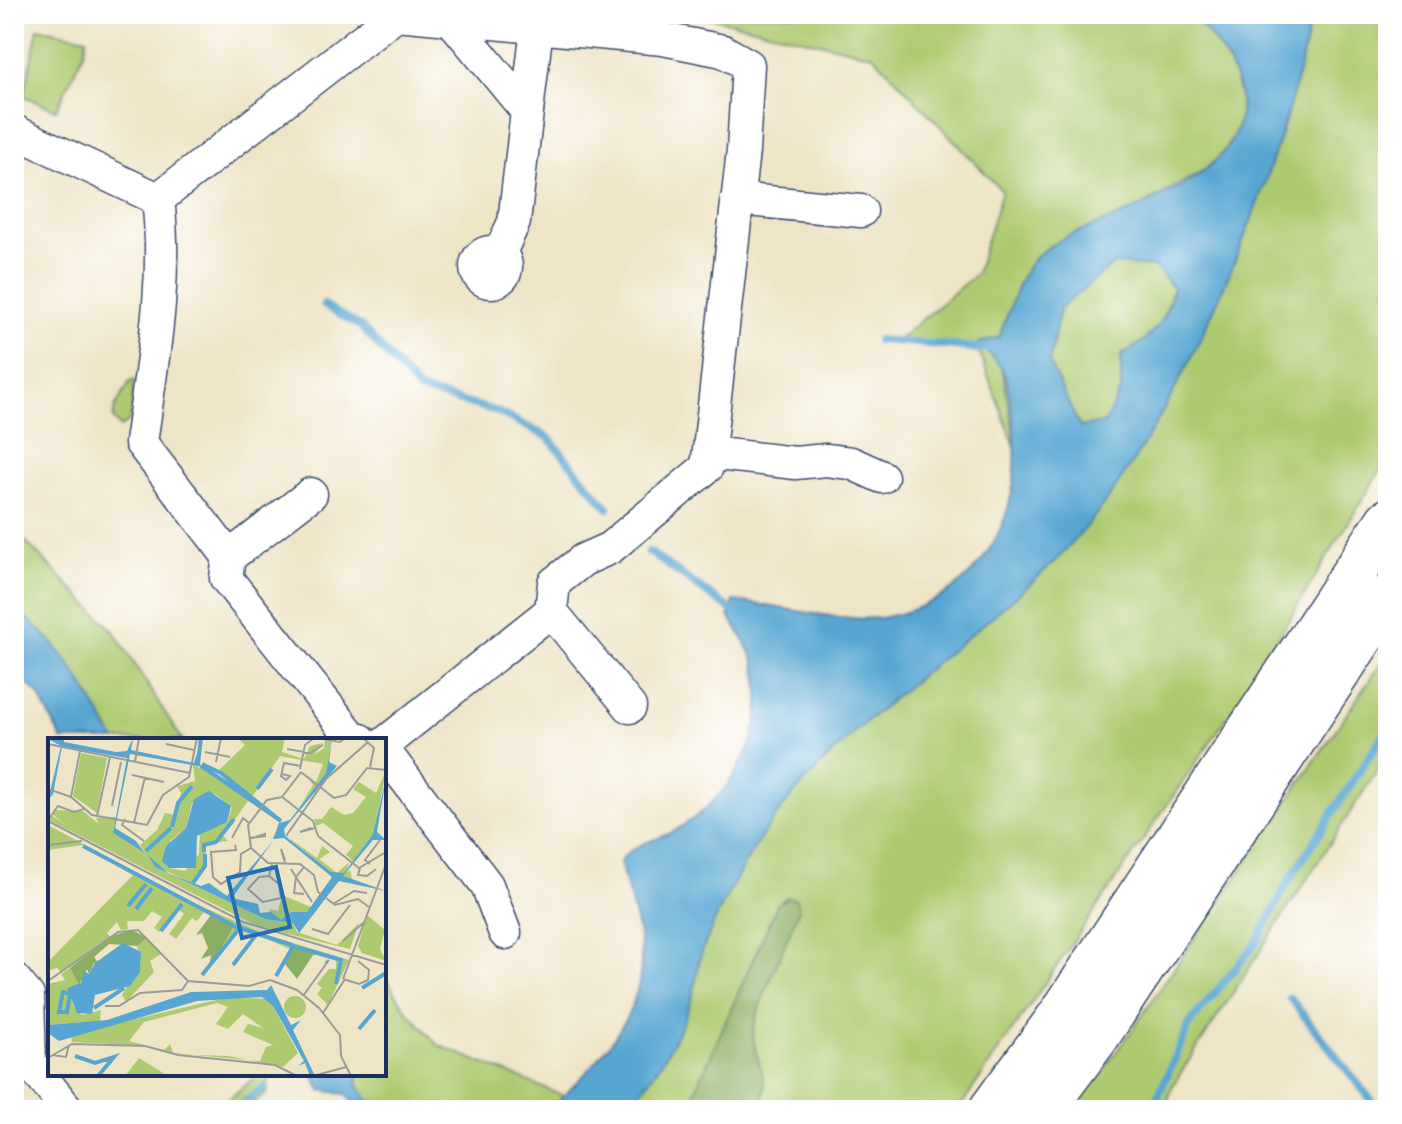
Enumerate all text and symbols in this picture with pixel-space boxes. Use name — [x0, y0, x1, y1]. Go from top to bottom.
inset map — [48, 738, 386, 1076]

